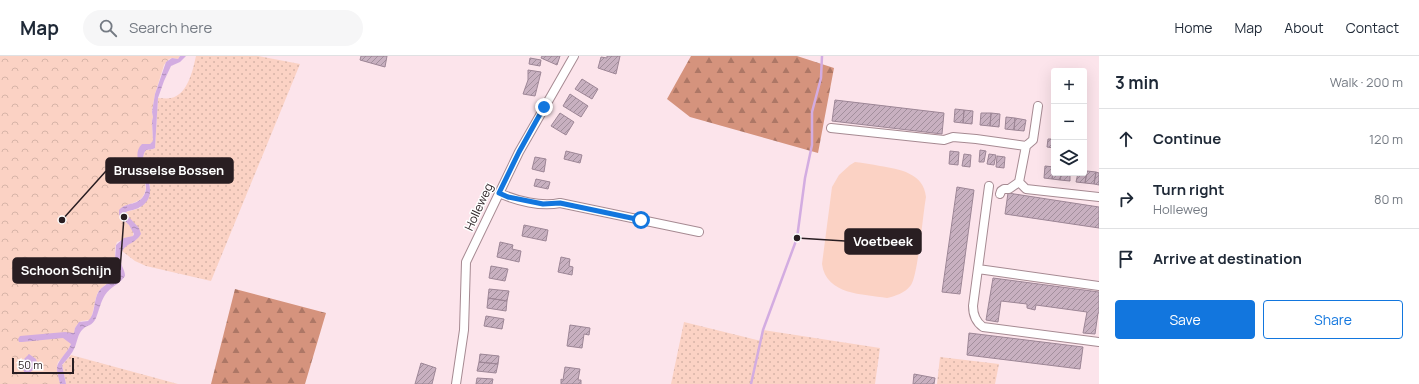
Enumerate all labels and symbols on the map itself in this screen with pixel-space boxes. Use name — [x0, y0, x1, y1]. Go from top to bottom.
route end — [535, 98, 553, 116]
callout: Brusselse Bossen — [106, 158, 233, 183]
text: Brusselse Bossen — [114, 161, 224, 179]
street label: Holleweg — [460, 180, 497, 233]
route start — [632, 211, 650, 229]
callout: Voetbeek — [845, 229, 921, 254]
text: Voetbeek — [853, 232, 914, 250]
callout: Schoon Schijn — [13, 258, 120, 283]
text: Schoon Schijn — [21, 261, 111, 279]
scale bar — [12, 356, 74, 375]

